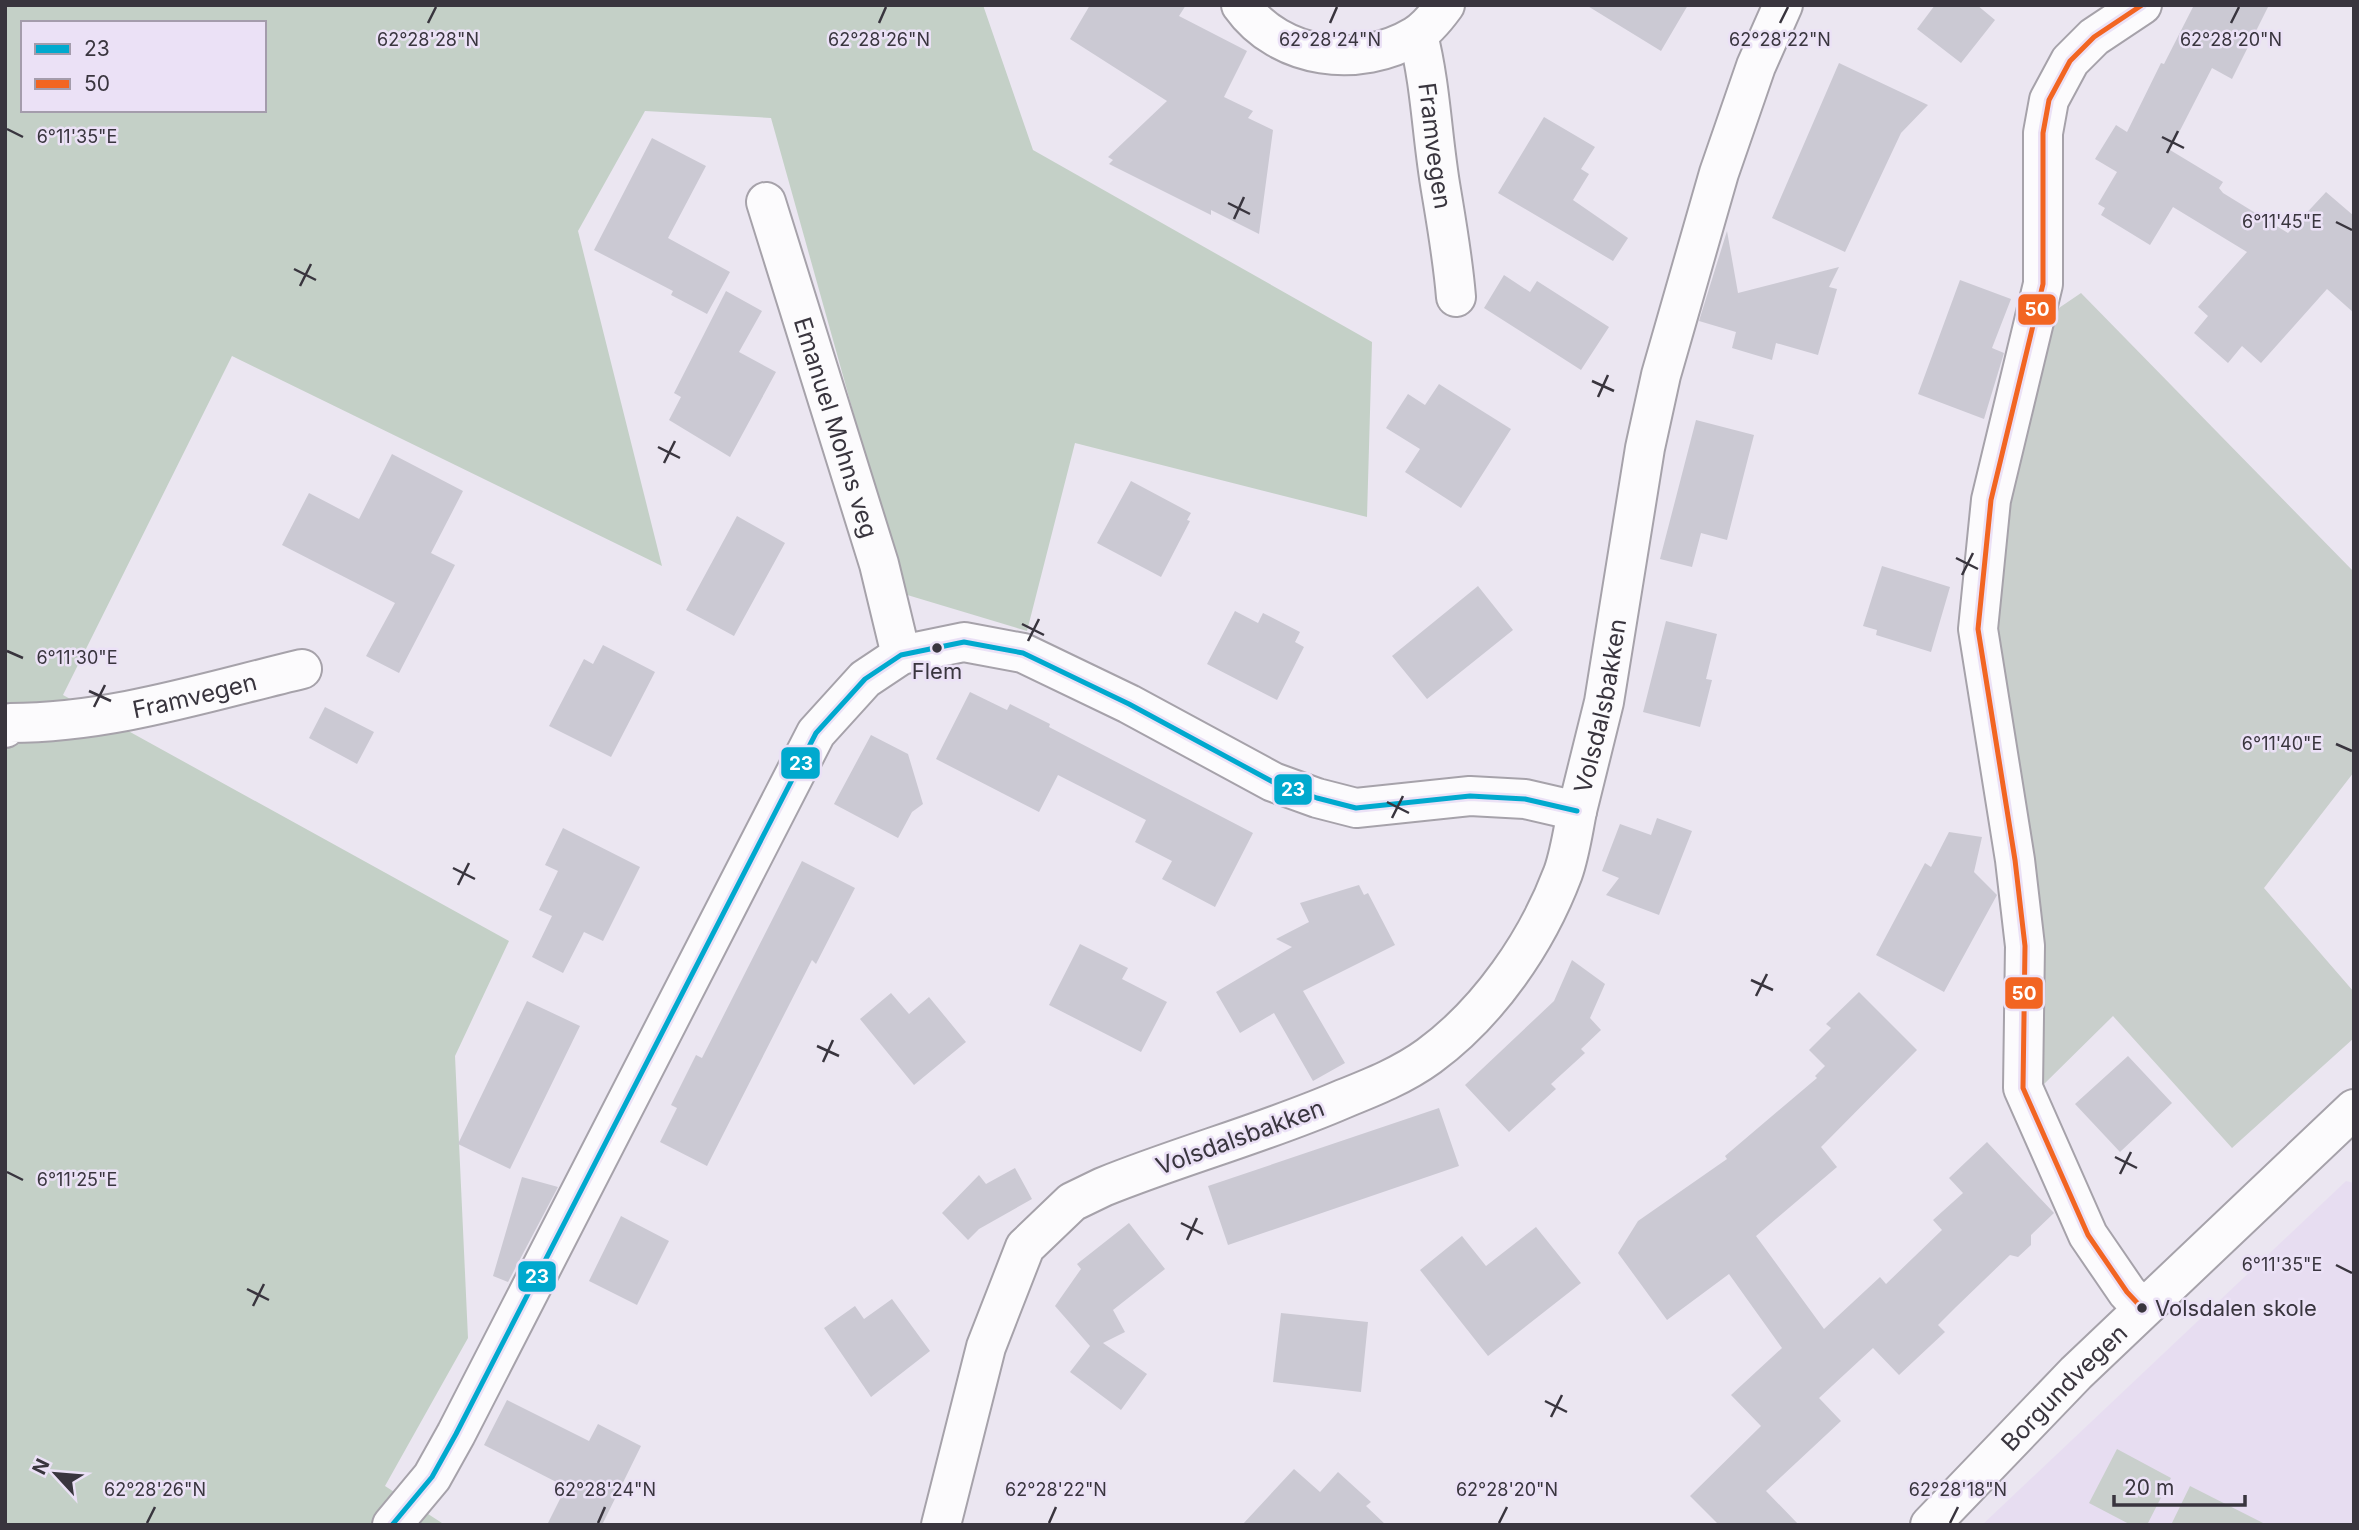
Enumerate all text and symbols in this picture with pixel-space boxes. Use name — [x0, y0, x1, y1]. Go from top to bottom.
legend — [21, 21, 266, 112]
text: 62°28'28"N — [377, 29, 479, 50]
text: 62°28'26"N — [828, 29, 930, 50]
text: 62°28'24"N — [1279, 29, 1381, 50]
text: 62°28'22"N — [1729, 29, 1831, 50]
text: 62°28'20"N — [2180, 29, 2282, 50]
text: 23 — [84, 36, 110, 61]
text: 50 — [84, 71, 110, 96]
street label: Framvegen — [1413, 81, 1458, 211]
text: 6°11'35"E — [37, 126, 117, 147]
text: 6°11'45"E — [2242, 211, 2322, 232]
line badge: 50 — [2017, 293, 2057, 326]
text: 50 — [2025, 298, 2049, 321]
street label: Emanuel Mohns veg — [788, 313, 884, 541]
street label: Volsdalsbakken — [1568, 616, 1632, 796]
marker: Flem — [930, 641, 944, 655]
text: 6°11'30"E — [36, 647, 118, 668]
place label: Flem — [912, 658, 962, 684]
street label: Framvegen — [130, 666, 260, 724]
text: 6°11'40"E — [2242, 733, 2322, 754]
line badge: 23 — [780, 746, 821, 780]
text: 23 — [789, 752, 813, 775]
line badge: 23 — [1273, 773, 1313, 806]
text: 23 — [1281, 778, 1305, 801]
line badge: 50 — [2004, 976, 2044, 1010]
text: 50 — [2012, 982, 2036, 1005]
street label: Volsdalsbakken — [1152, 1093, 1328, 1181]
text: 6°11'25"E — [37, 1169, 117, 1190]
text: 6°11'35"E — [2242, 1254, 2322, 1275]
line badge: 23 — [517, 1260, 557, 1293]
text: 23 — [525, 1265, 549, 1288]
place label: Volsdalen skole — [2155, 1295, 2317, 1321]
marker: Volsdalen skole — [2135, 1301, 2149, 1315]
street label: Borgundvegen — [1995, 1318, 2133, 1457]
north arrow — [21, 1439, 91, 1509]
text: N — [28, 1455, 55, 1478]
scale bar — [2114, 1464, 2245, 1508]
text: 20 m — [2124, 1475, 2174, 1500]
text: 62°28'26"N — [104, 1479, 206, 1500]
text: 62°28'24"N — [554, 1479, 656, 1500]
text: 62°28'22"N — [1005, 1479, 1107, 1500]
text: 62°28'20"N — [1456, 1479, 1558, 1500]
text: 62°28'18"N — [1909, 1479, 2007, 1500]

